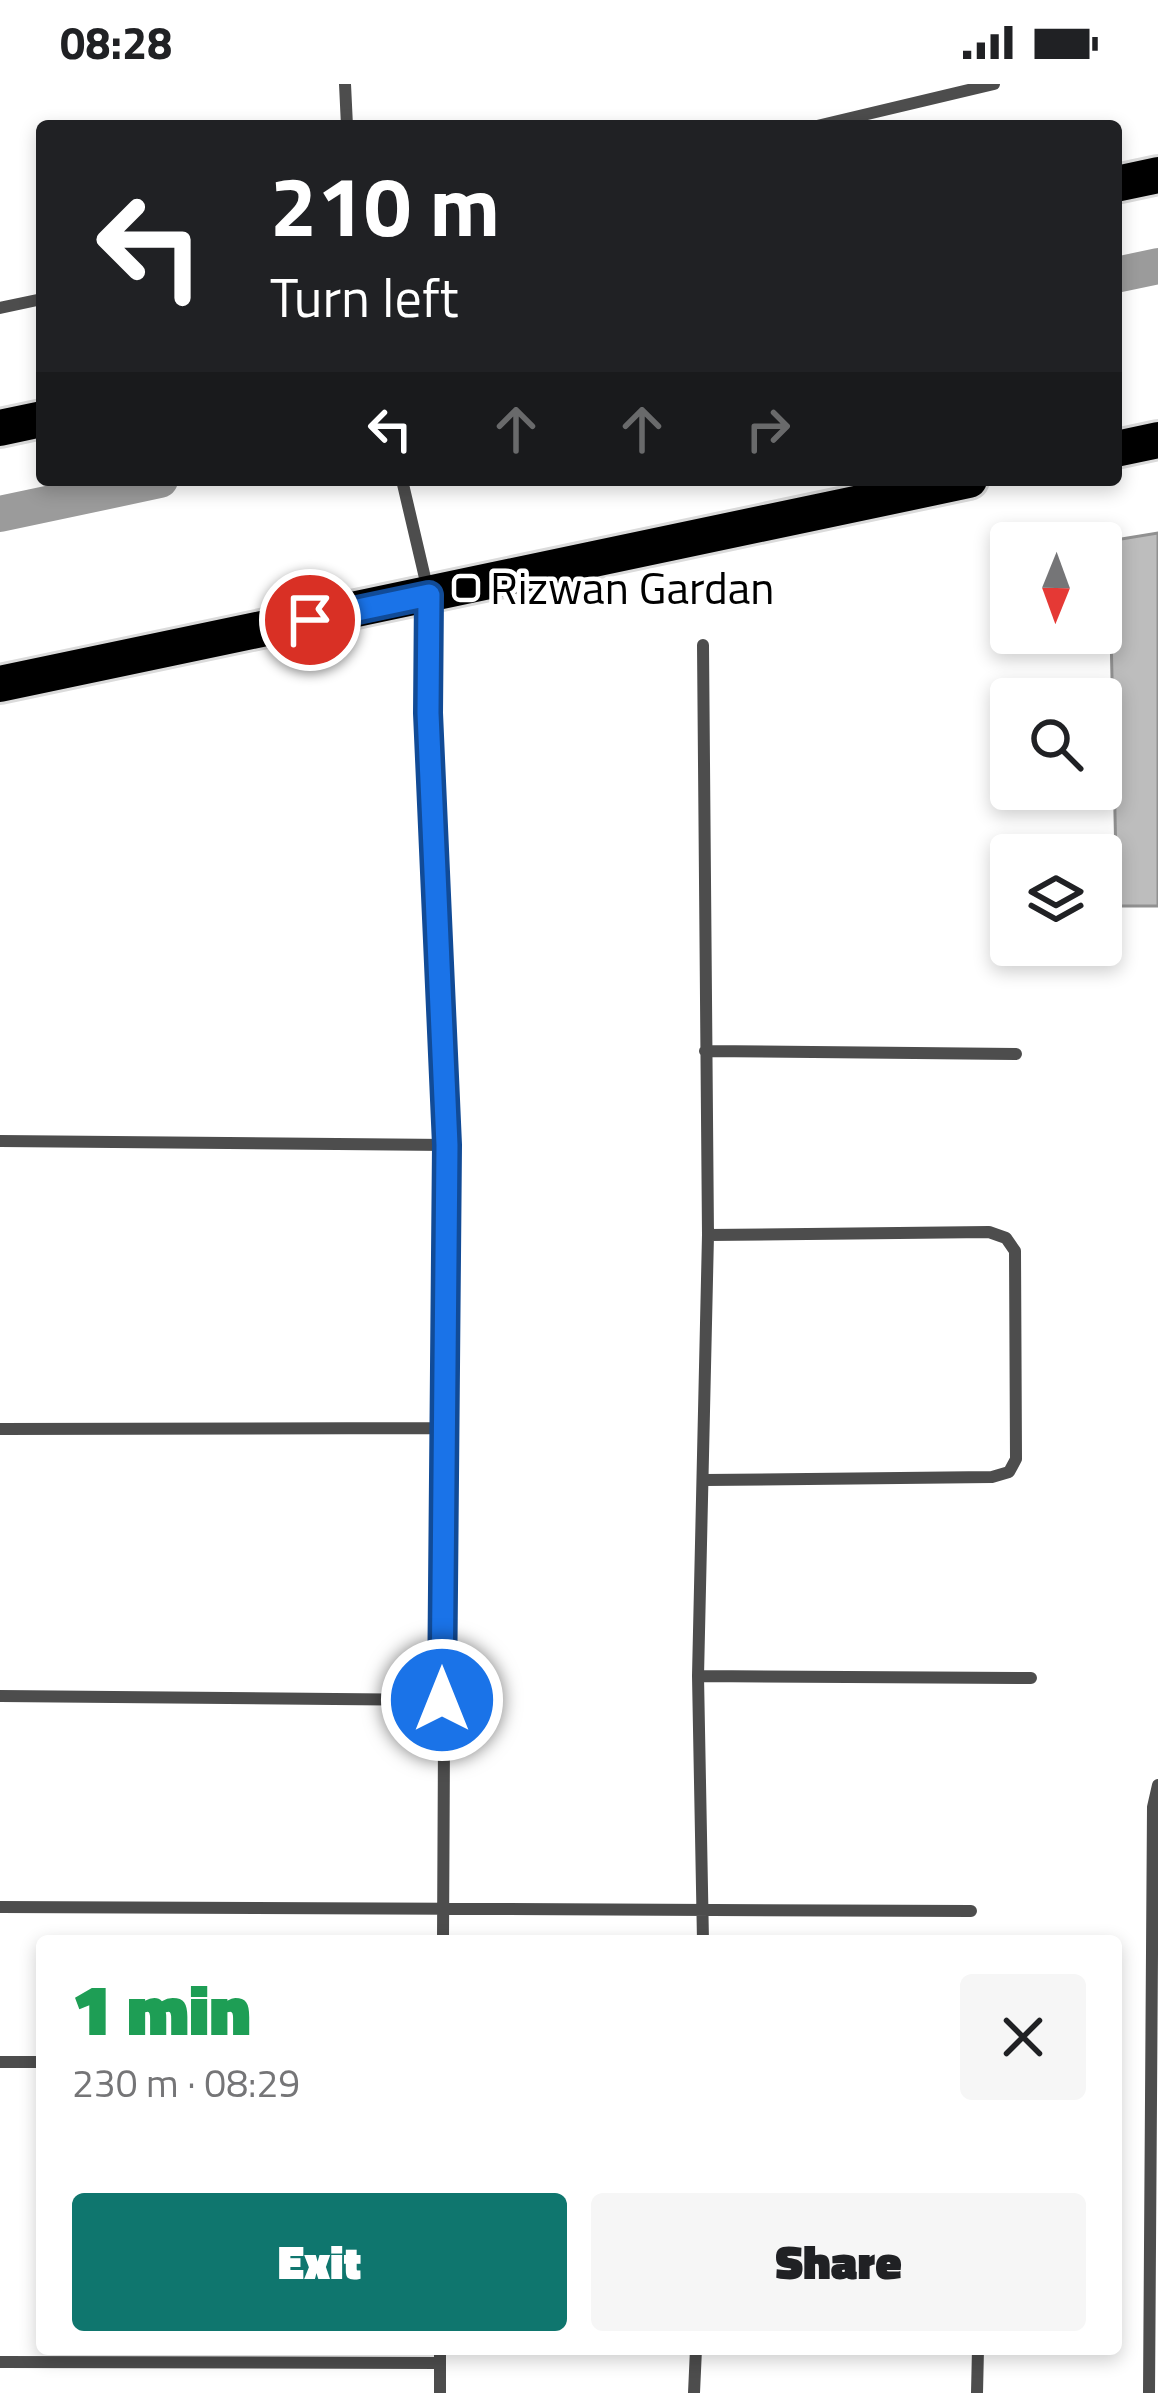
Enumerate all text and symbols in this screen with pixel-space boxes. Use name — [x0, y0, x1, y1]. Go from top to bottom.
text: 08:28 — [60, 8, 172, 76]
text: 210 m — [270, 141, 500, 269]
icon: left — [72, 168, 228, 324]
text: Turn left — [270, 256, 459, 338]
icon: left — [357, 396, 423, 462]
icon: ahead — [483, 396, 549, 462]
icon: ahead — [609, 396, 675, 462]
icon: right — [735, 396, 801, 462]
north arrow — [990, 522, 1122, 654]
map controls — [990, 522, 1122, 966]
place label: Rizwan Gardan — [490, 553, 775, 621]
pin — [259, 569, 361, 671]
marker: Rizwan Gardan — [453, 575, 479, 601]
icon: arrive — [277, 587, 343, 653]
button: search — [990, 678, 1122, 810]
button: layers — [990, 834, 1122, 966]
position arrow — [379, 1637, 505, 1763]
text: 1 min — [72, 1953, 251, 2063]
button: close — [960, 1974, 1086, 2100]
text: 230 m · 08:29 — [72, 2053, 300, 2112]
button: Exit — [72, 2193, 567, 2331]
button: Share — [591, 2193, 1086, 2331]

